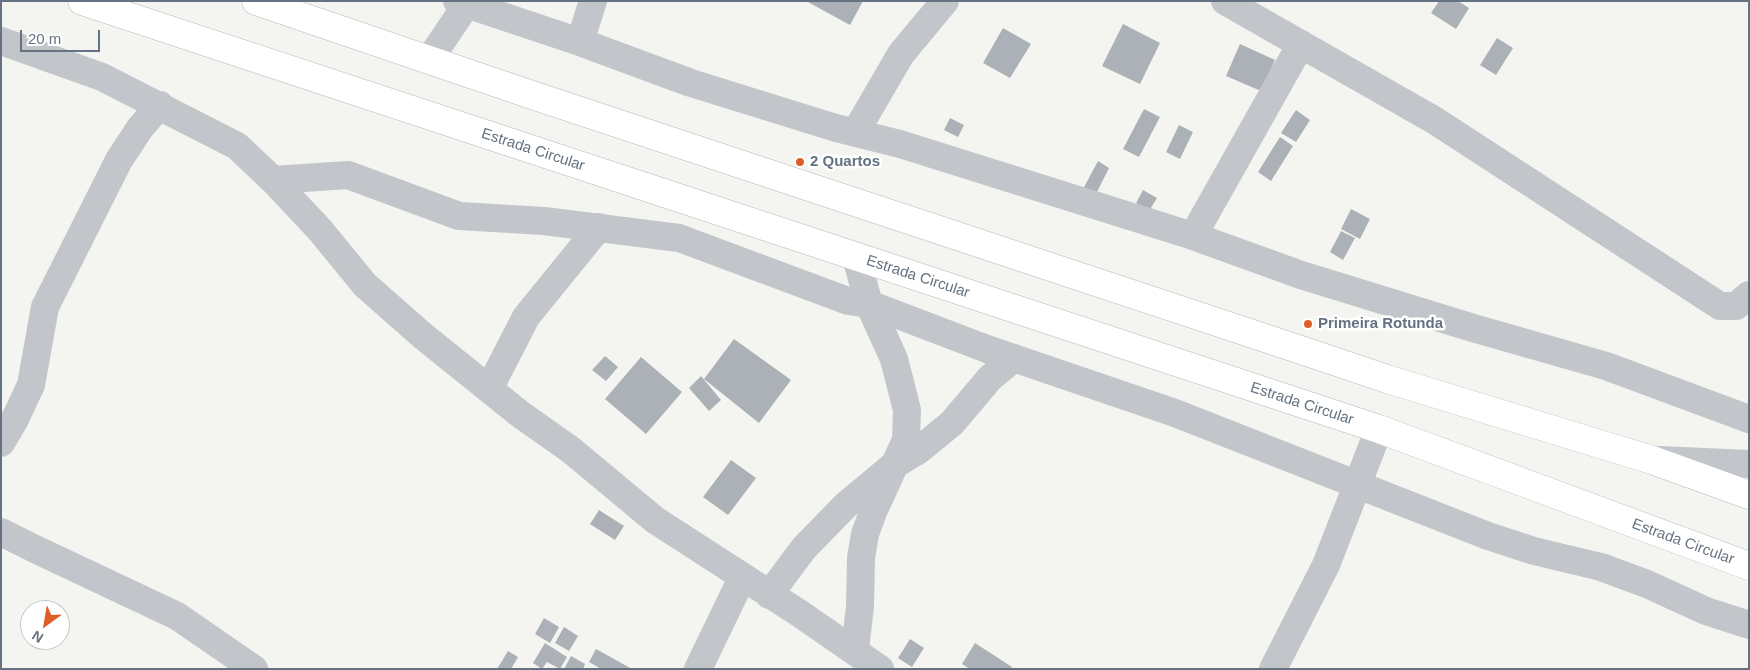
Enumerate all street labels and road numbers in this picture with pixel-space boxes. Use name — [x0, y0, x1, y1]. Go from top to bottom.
street label: Estrada Circular — [479, 125, 587, 175]
street label: Estrada Circular — [864, 252, 972, 302]
street label: Estrada Circular — [1248, 379, 1356, 429]
street label: Estrada Circular — [1629, 515, 1737, 569]

